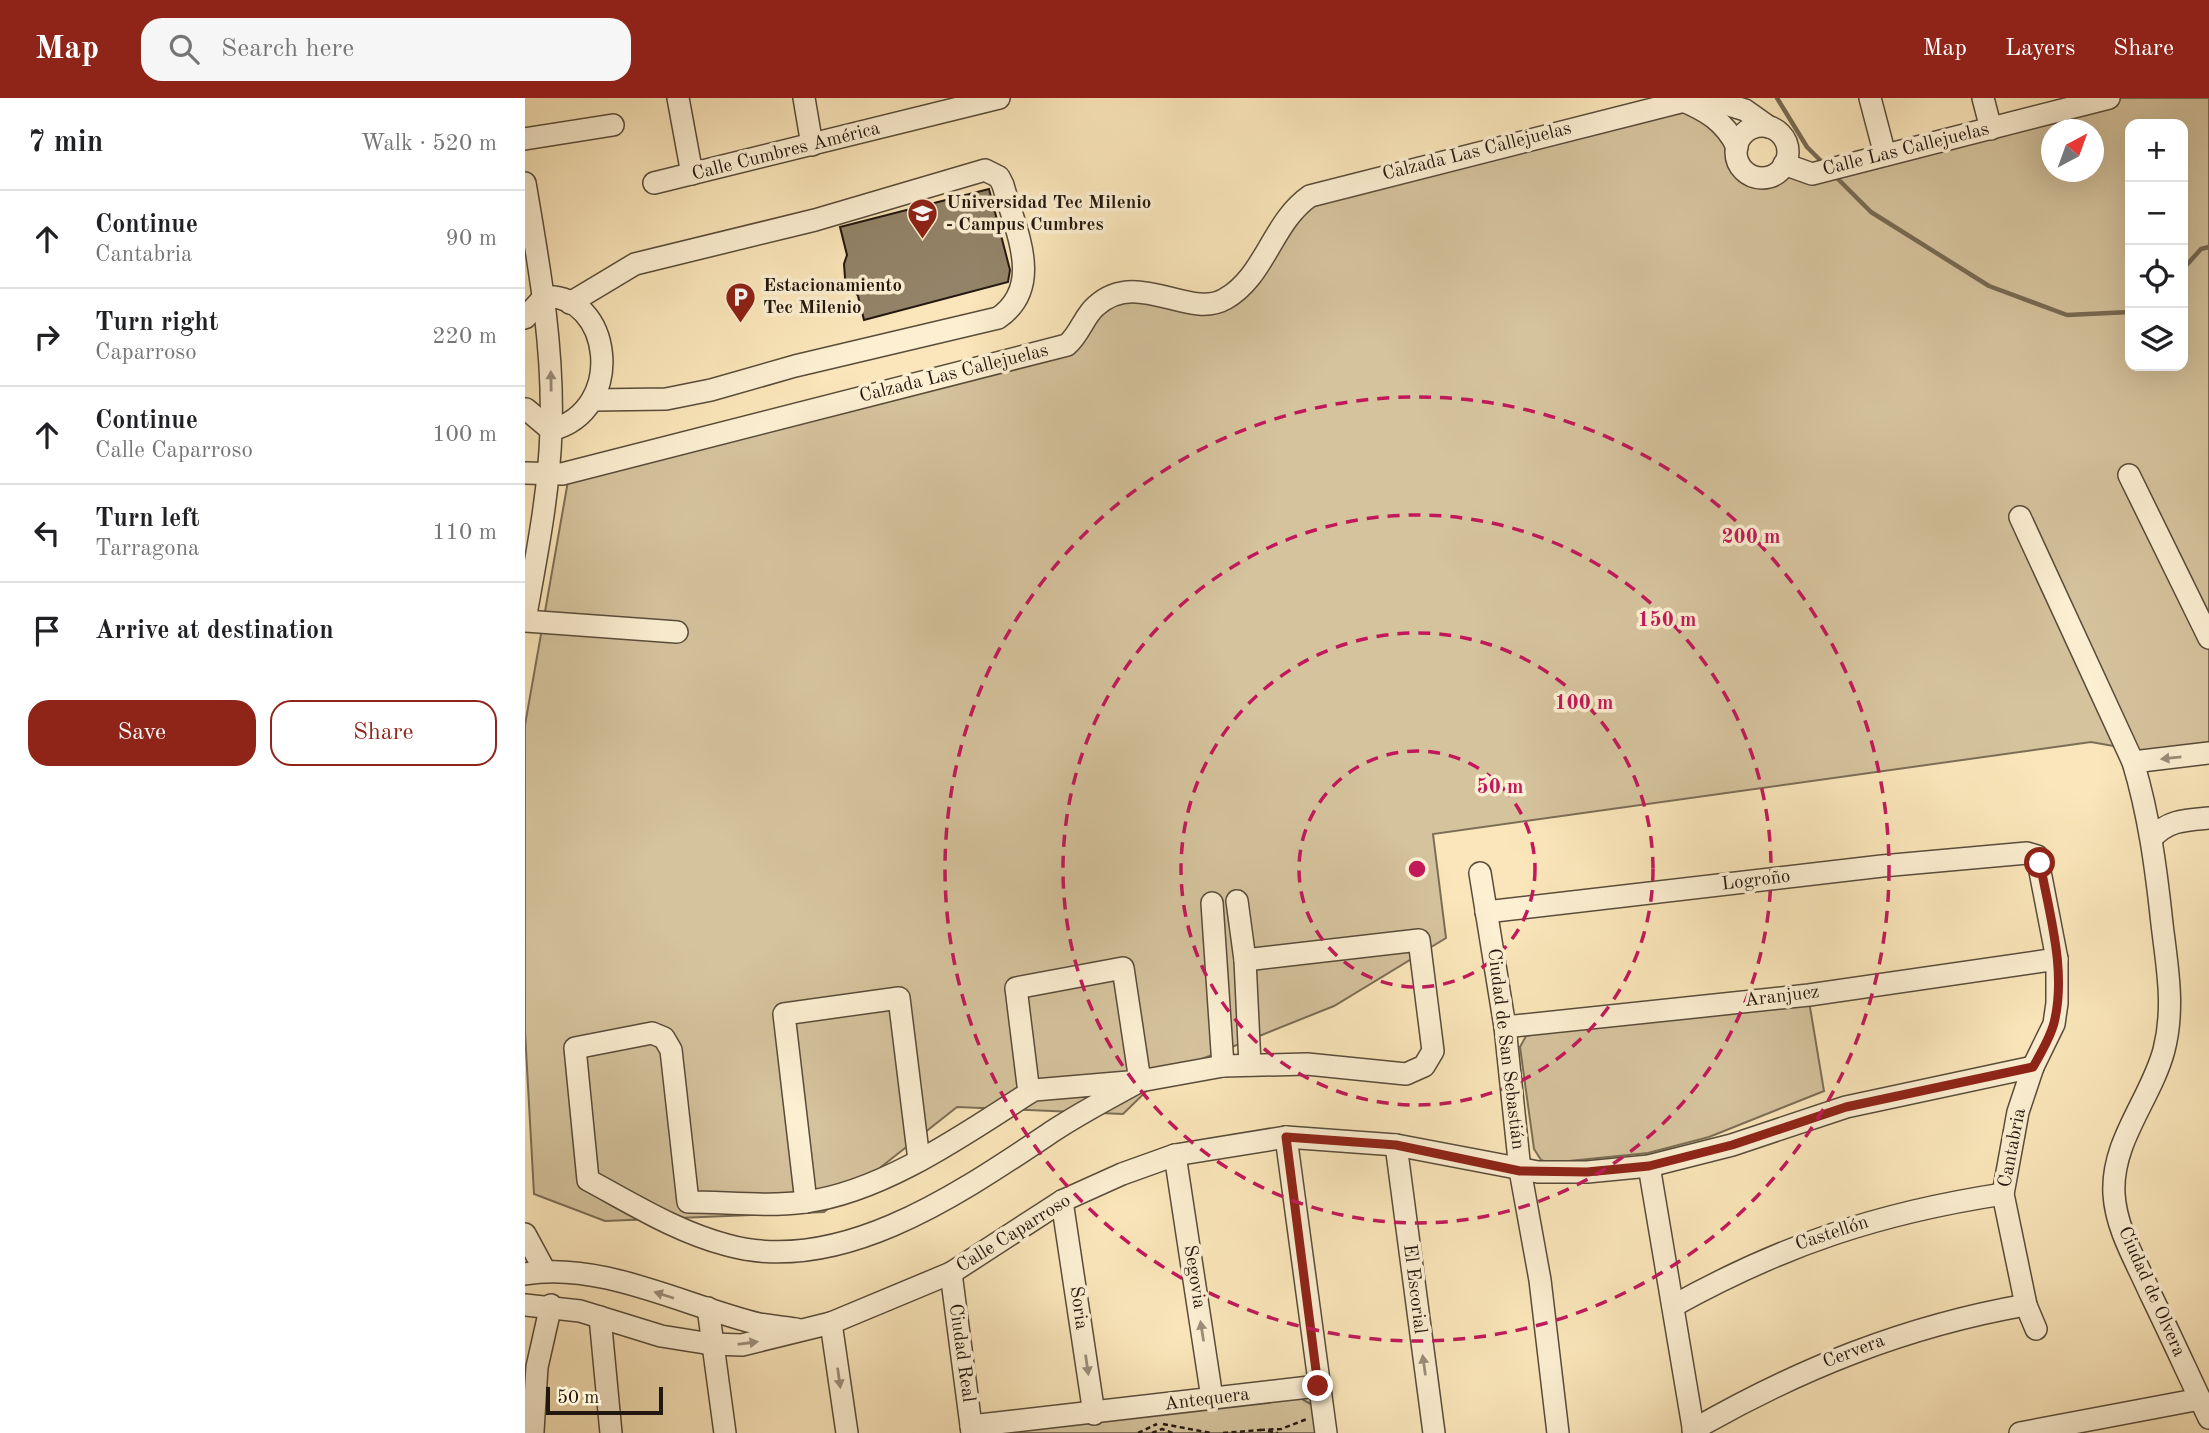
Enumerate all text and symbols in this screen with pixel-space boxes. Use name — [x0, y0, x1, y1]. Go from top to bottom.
search box — [141, 18, 631, 81]
icon: search — [165, 30, 203, 68]
text: Map — [35, 33, 99, 66]
text: Search here — [221, 36, 354, 62]
text: Map — [1923, 37, 1967, 61]
text: Layers — [2005, 37, 2075, 61]
text: Share — [2113, 37, 2174, 61]
street label: Calle Cumbres América — [690, 119, 883, 185]
street label: Calzada Las Callejuelas — [1381, 119, 1573, 185]
north arrow — [2041, 119, 2104, 182]
map controls — [2125, 119, 2188, 371]
button: + — [2125, 119, 2188, 182]
street label: Calle Las Callejuelas — [1821, 120, 1991, 180]
text: 7 min — [28, 128, 103, 158]
text: Walk · 520 m — [361, 132, 497, 155]
button: − — [2125, 182, 2188, 245]
place label: Universidad Tec Milenio - Campus Cumbres — [946, 194, 1151, 235]
school or university icon: Universidad Tec Milenio - Campus Cumbres — [906, 197, 940, 241]
text: Continue — [95, 212, 198, 238]
icon: ahead — [28, 220, 66, 258]
text: 90 m — [446, 227, 497, 250]
text: Cantabria — [95, 243, 192, 266]
button: locate — [2125, 245, 2188, 308]
place label: Estacionamiento Tec Milenio — [763, 277, 902, 318]
parking icon: Estacionamiento Tec Milenio — [723, 280, 757, 324]
button: layers — [2125, 308, 2188, 371]
text: Turn right — [95, 310, 218, 336]
icon: right — [28, 318, 66, 356]
text: 220 m — [432, 325, 497, 348]
text: Caparroso — [95, 341, 197, 364]
street label: Calzada Las Callejuelas — [858, 341, 1050, 407]
one-way arrow — [545, 370, 556, 392]
text: Continue — [95, 408, 198, 434]
icon: ahead — [28, 416, 66, 454]
text: 100 m — [432, 423, 497, 446]
text: Calle Caparroso — [95, 439, 253, 462]
text: Turn left — [95, 506, 200, 532]
icon: left — [28, 514, 66, 552]
text: 110 m — [432, 521, 497, 544]
text: 200 m — [1721, 527, 1781, 548]
text: Tarragona — [95, 537, 199, 560]
text: 150 m — [1637, 610, 1697, 631]
icon: arrive — [28, 612, 66, 650]
text: Arrive at destination — [95, 618, 334, 644]
text: 100 m — [1554, 693, 1614, 714]
button: Save — [28, 700, 256, 766]
button: Share — [270, 700, 497, 766]
one-way arrow — [2160, 752, 2182, 763]
text: 50 m — [1476, 777, 1524, 798]
route start — [2024, 847, 2055, 878]
centre of rings — [1405, 857, 1429, 881]
street label: Logroño — [1720, 867, 1792, 895]
street label: Ciudad de San Sebastián — [1483, 947, 1527, 1151]
street label: Aranjuez — [1743, 983, 1821, 1011]
street label: Cantabria — [1996, 1106, 2030, 1189]
street label: Calle Caparroso — [954, 1191, 1074, 1277]
street label: Castellón — [1793, 1213, 1871, 1255]
street label: Ciudad de Olvera — [2114, 1224, 2188, 1360]
street label: El Escorial — [1399, 1243, 1429, 1335]
street label: Segovia — [1180, 1244, 1208, 1311]
street label: Soria — [1066, 1285, 1091, 1331]
one-way arrow — [654, 1289, 675, 1299]
street label: Ciudad Real — [945, 1302, 977, 1404]
one-way arrow — [1196, 1320, 1207, 1342]
street label: Cervera — [1821, 1331, 1888, 1372]
one-way arrow — [737, 1337, 759, 1348]
one-way arrow — [1419, 1354, 1430, 1376]
one-way arrow — [1081, 1355, 1092, 1377]
one-way arrow — [834, 1367, 845, 1389]
route end — [1302, 1370, 1333, 1401]
scale bar — [546, 1384, 663, 1416]
street label: Antequera — [1163, 1385, 1251, 1415]
text: 50 m — [557, 1389, 599, 1408]

